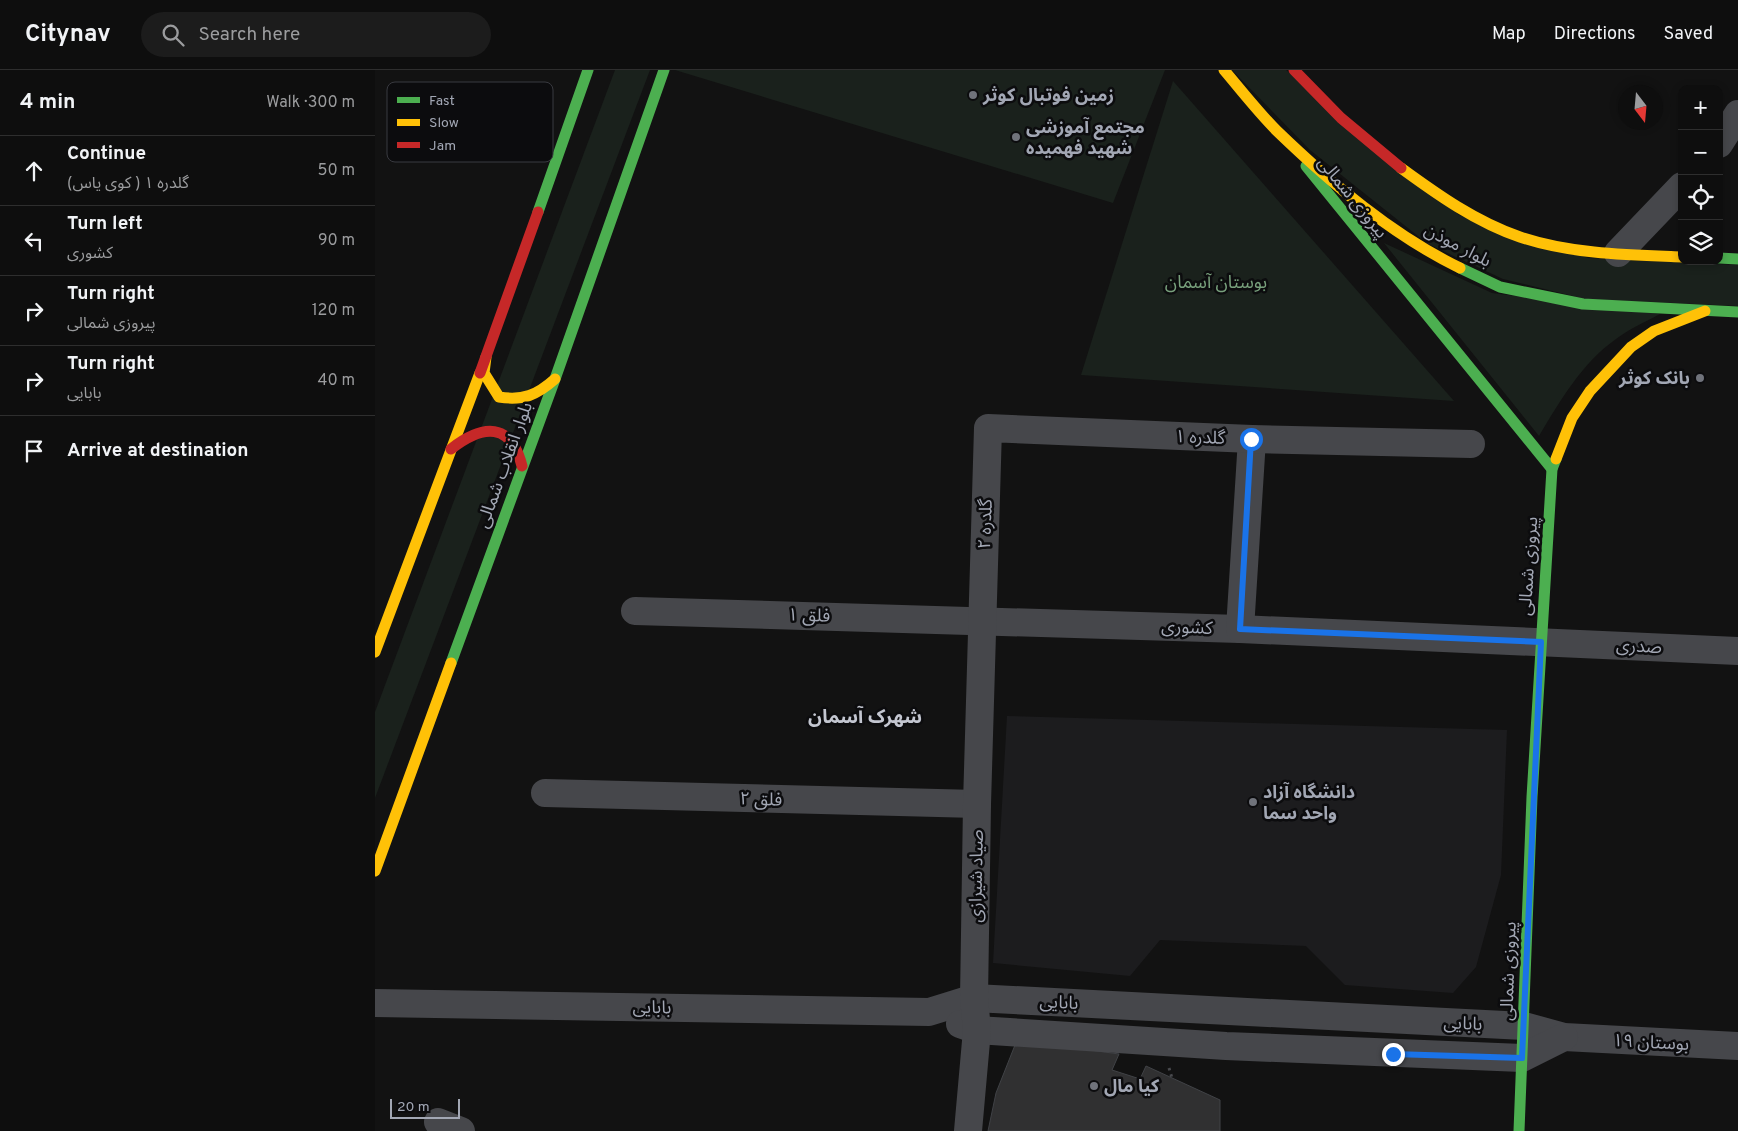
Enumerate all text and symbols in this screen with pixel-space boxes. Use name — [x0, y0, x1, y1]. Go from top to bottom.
search box — [141, 12, 491, 57]
text: Citynav — [25, 20, 111, 50]
icon: search — [159, 21, 187, 49]
text: Search here — [199, 23, 300, 47]
text: Map — [1492, 23, 1526, 46]
text: Directions — [1554, 23, 1636, 46]
text: Saved — [1664, 23, 1713, 46]
legend — [387, 82, 553, 162]
place label: زمین فوتبال کوثر — [982, 85, 1114, 108]
north arrow — [1618, 85, 1663, 130]
map controls — [1678, 85, 1723, 265]
button: + — [1678, 85, 1723, 130]
text: 4 min — [20, 89, 76, 116]
marker: زمین فوتبال کوثر — [967, 89, 979, 101]
text: Walk · 300 m — [266, 93, 355, 113]
text: Fast — [429, 93, 455, 110]
text: Slow — [429, 115, 459, 132]
place label: مجتمع آموزشی شهید فهمیده — [1026, 116, 1145, 161]
button: − — [1678, 130, 1723, 175]
marker: مجتمع آموزشی شهید فهمیده — [1010, 131, 1022, 143]
text: Jam — [429, 138, 456, 155]
text: Continue — [67, 142, 146, 166]
street label: پیروزی شمالی — [1312, 152, 1392, 244]
icon: ahead — [20, 157, 48, 185]
text: 50 m — [318, 161, 355, 181]
text: گلدره ۱ ( کوی یاس) — [67, 174, 189, 194]
button: locate — [1678, 175, 1723, 220]
text: Turn left — [67, 212, 143, 236]
street label: بلوار موذن — [1420, 219, 1495, 274]
button: layers — [1678, 220, 1723, 265]
icon: left — [20, 227, 48, 255]
text: 90 m — [318, 231, 355, 251]
text: کشوری — [67, 244, 113, 264]
park label: بوستان آسمان — [1165, 272, 1267, 295]
text: Turn right — [67, 282, 155, 306]
icon: right — [20, 297, 48, 325]
text: 120 m — [312, 301, 355, 321]
text: پیروزی شمالی — [67, 314, 155, 334]
text: Turn right — [67, 352, 155, 376]
icon: right — [20, 367, 48, 395]
place label: بانک کوثر — [1618, 368, 1690, 391]
text: 40 m — [317, 371, 355, 391]
marker: بانک کوثر — [1694, 372, 1706, 384]
text: بابایی — [67, 384, 101, 404]
street label: بلوار انقلاب شمالی — [472, 399, 539, 532]
street label: گلدره ۱ — [1175, 426, 1226, 451]
route start — [1240, 428, 1263, 451]
icon: arrive — [20, 437, 48, 465]
text: Arrive at destination — [67, 439, 248, 463]
street label: گلدره ۲ — [974, 498, 999, 549]
street label: پیروزی شمالی — [1515, 516, 1544, 617]
street label: فلق ۱ — [787, 604, 831, 629]
street label: کشوری — [1161, 616, 1214, 641]
street label: صدری — [1615, 635, 1663, 660]
district label: شهرک آسمان — [808, 705, 922, 730]
place label: دانشگاه آزاد واحد سما — [1263, 781, 1355, 826]
street label: فلق ۲ — [739, 788, 783, 813]
marker: دانشگاه آزاد واحد سما — [1247, 796, 1259, 808]
street label: صیاد شیرازی — [965, 829, 990, 923]
street label: پیروزی شمالی — [1496, 921, 1523, 1021]
street label: بابایی — [1039, 991, 1079, 1016]
street label: بابایی — [632, 997, 672, 1020]
street label: بابایی — [1443, 1012, 1483, 1037]
street label: بوستان ۱۹ — [1612, 1030, 1690, 1057]
route end — [1382, 1043, 1405, 1066]
place label: کیا مال — [1104, 1076, 1160, 1099]
marker: کیا مال — [1088, 1080, 1100, 1092]
scale bar — [390, 1096, 460, 1119]
text: 20 m — [397, 1099, 430, 1116]

